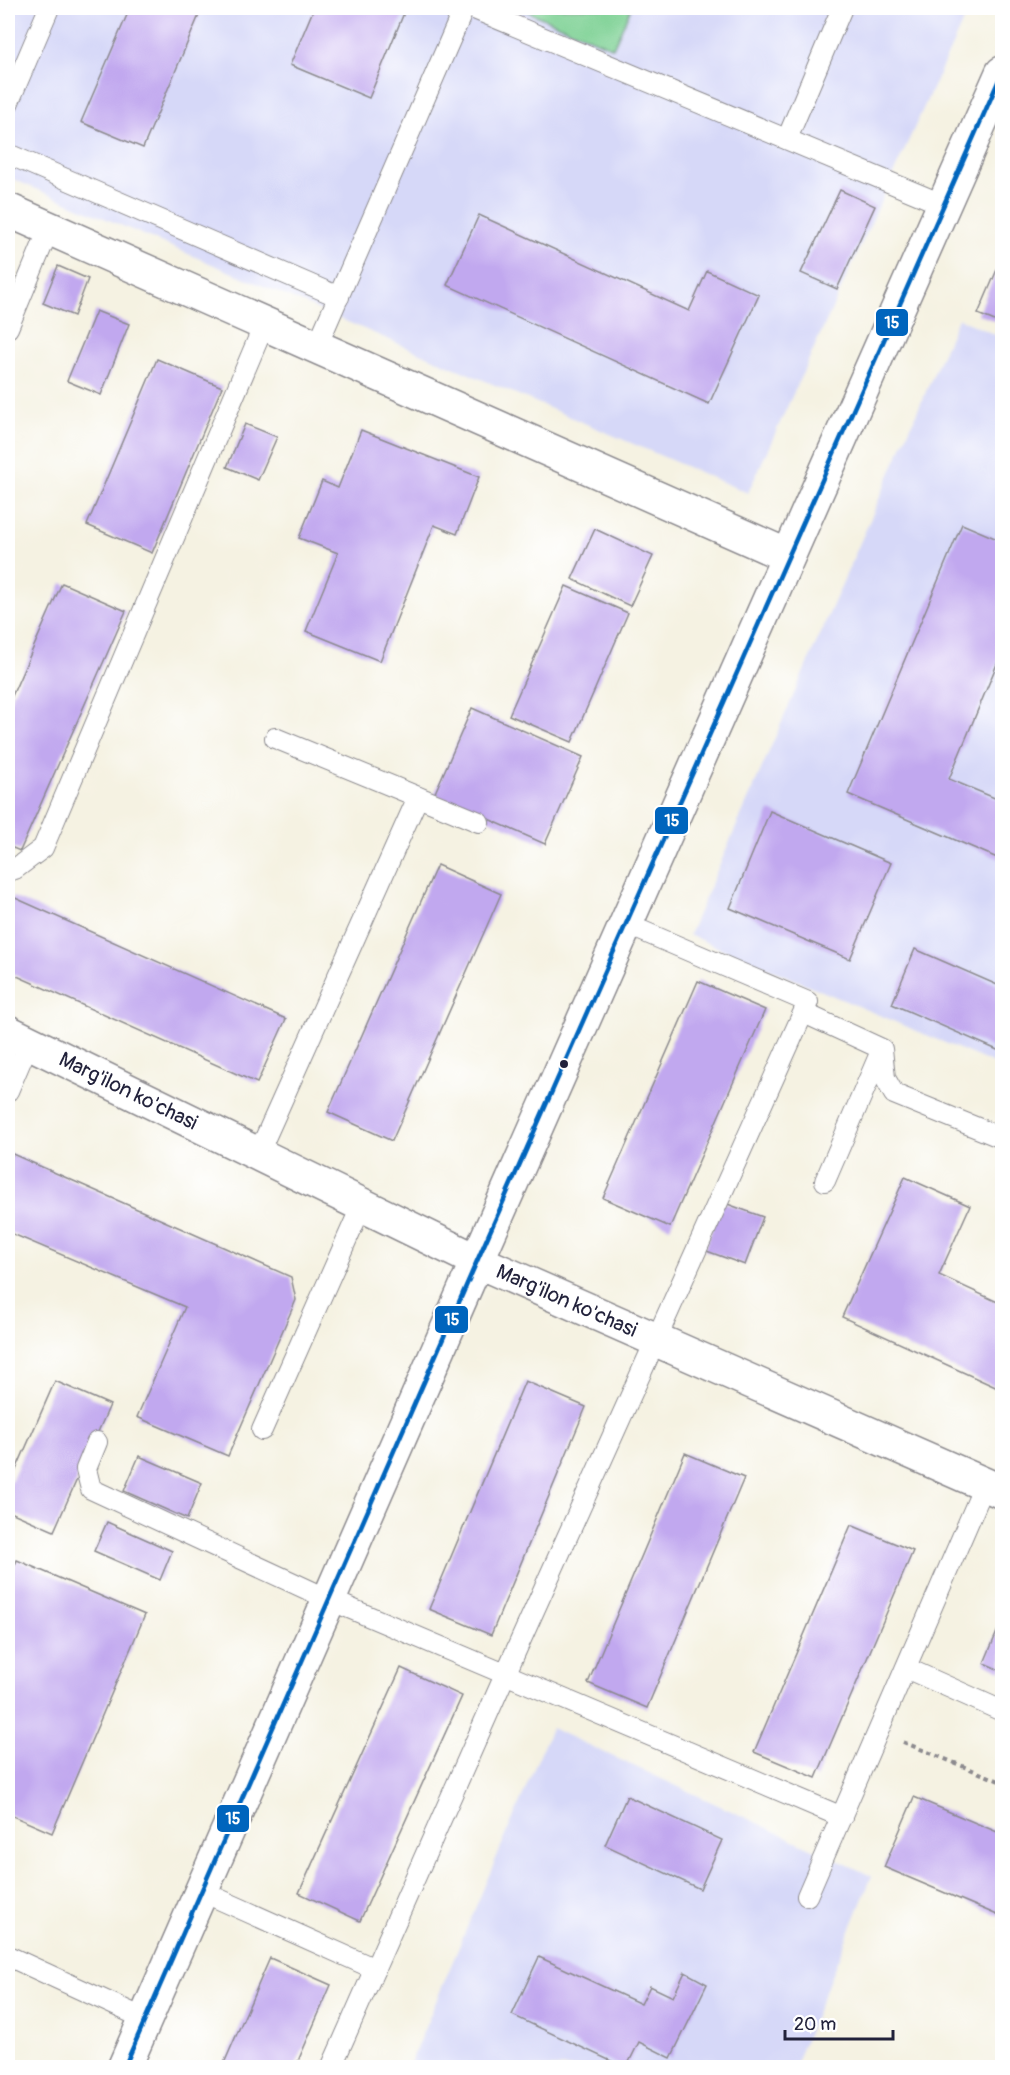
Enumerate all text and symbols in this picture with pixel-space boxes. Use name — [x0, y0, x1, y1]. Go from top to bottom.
line badge: 15 — [875, 308, 909, 337]
text: 15 — [885, 313, 900, 333]
line badge: 15 — [654, 806, 689, 835]
text: 15 — [665, 811, 680, 831]
street label: Marg'ilon ko'chasi — [55, 1046, 202, 1136]
unlabelled marker — [558, 1058, 570, 1070]
street label: Marg'ilon ko'chasi — [492, 1258, 642, 1343]
line badge: 15 — [434, 1305, 469, 1334]
text: 15 — [445, 1310, 460, 1330]
line badge: 15 — [216, 1804, 250, 1833]
text: 15 — [226, 1809, 241, 1829]
scale bar — [785, 2003, 893, 2041]
text: 20 m — [794, 2013, 836, 2036]

